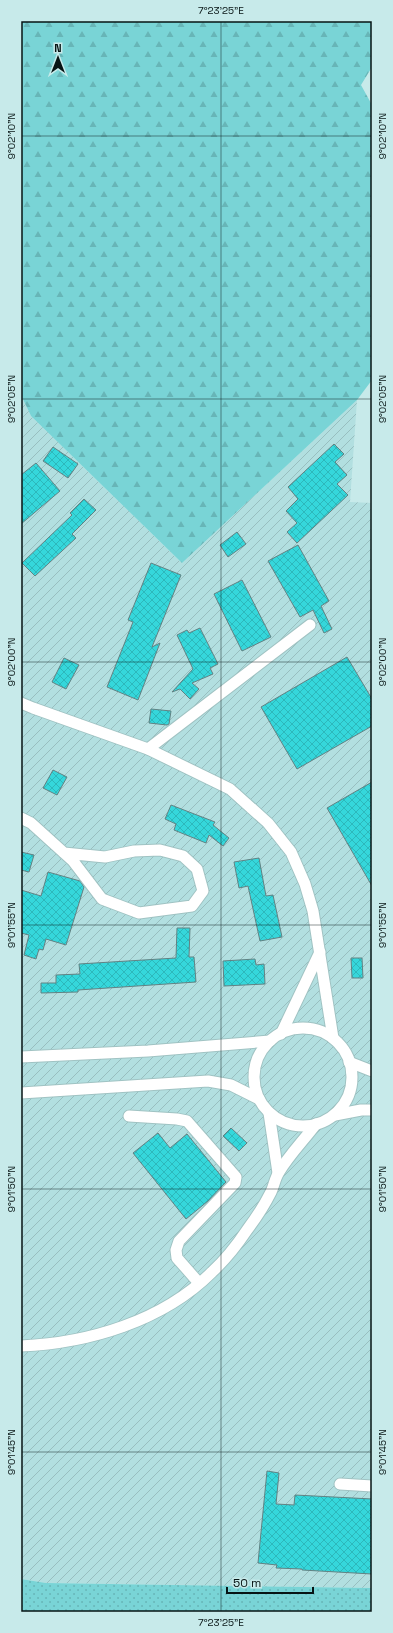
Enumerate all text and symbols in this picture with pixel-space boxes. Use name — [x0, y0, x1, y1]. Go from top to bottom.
text: 7°23'25"E — [198, 4, 244, 17]
north arrow — [38, 38, 78, 78]
text: N — [54, 41, 62, 55]
text: 9°02'10"N — [5, 113, 18, 159]
text: 9°02'10"N — [376, 113, 389, 159]
text: 9°02'05"N — [5, 375, 18, 423]
text: 9°02'05"N — [376, 375, 389, 423]
text: 9°02'00"N — [5, 638, 18, 686]
text: 9°02'00"N — [376, 638, 389, 686]
text: 9°01'55"N — [5, 902, 18, 948]
text: 9°01'55"N — [376, 902, 389, 948]
text: 9°01'50"N — [5, 1166, 18, 1212]
text: 9°01'50"N — [376, 1166, 389, 1212]
text: 9°01'45"N — [5, 1429, 18, 1475]
text: 9°01'45"N — [376, 1429, 389, 1475]
scale bar — [227, 1569, 313, 1595]
text: 50 m — [233, 1575, 261, 1591]
text: 7°23'25"E — [198, 1616, 244, 1629]

